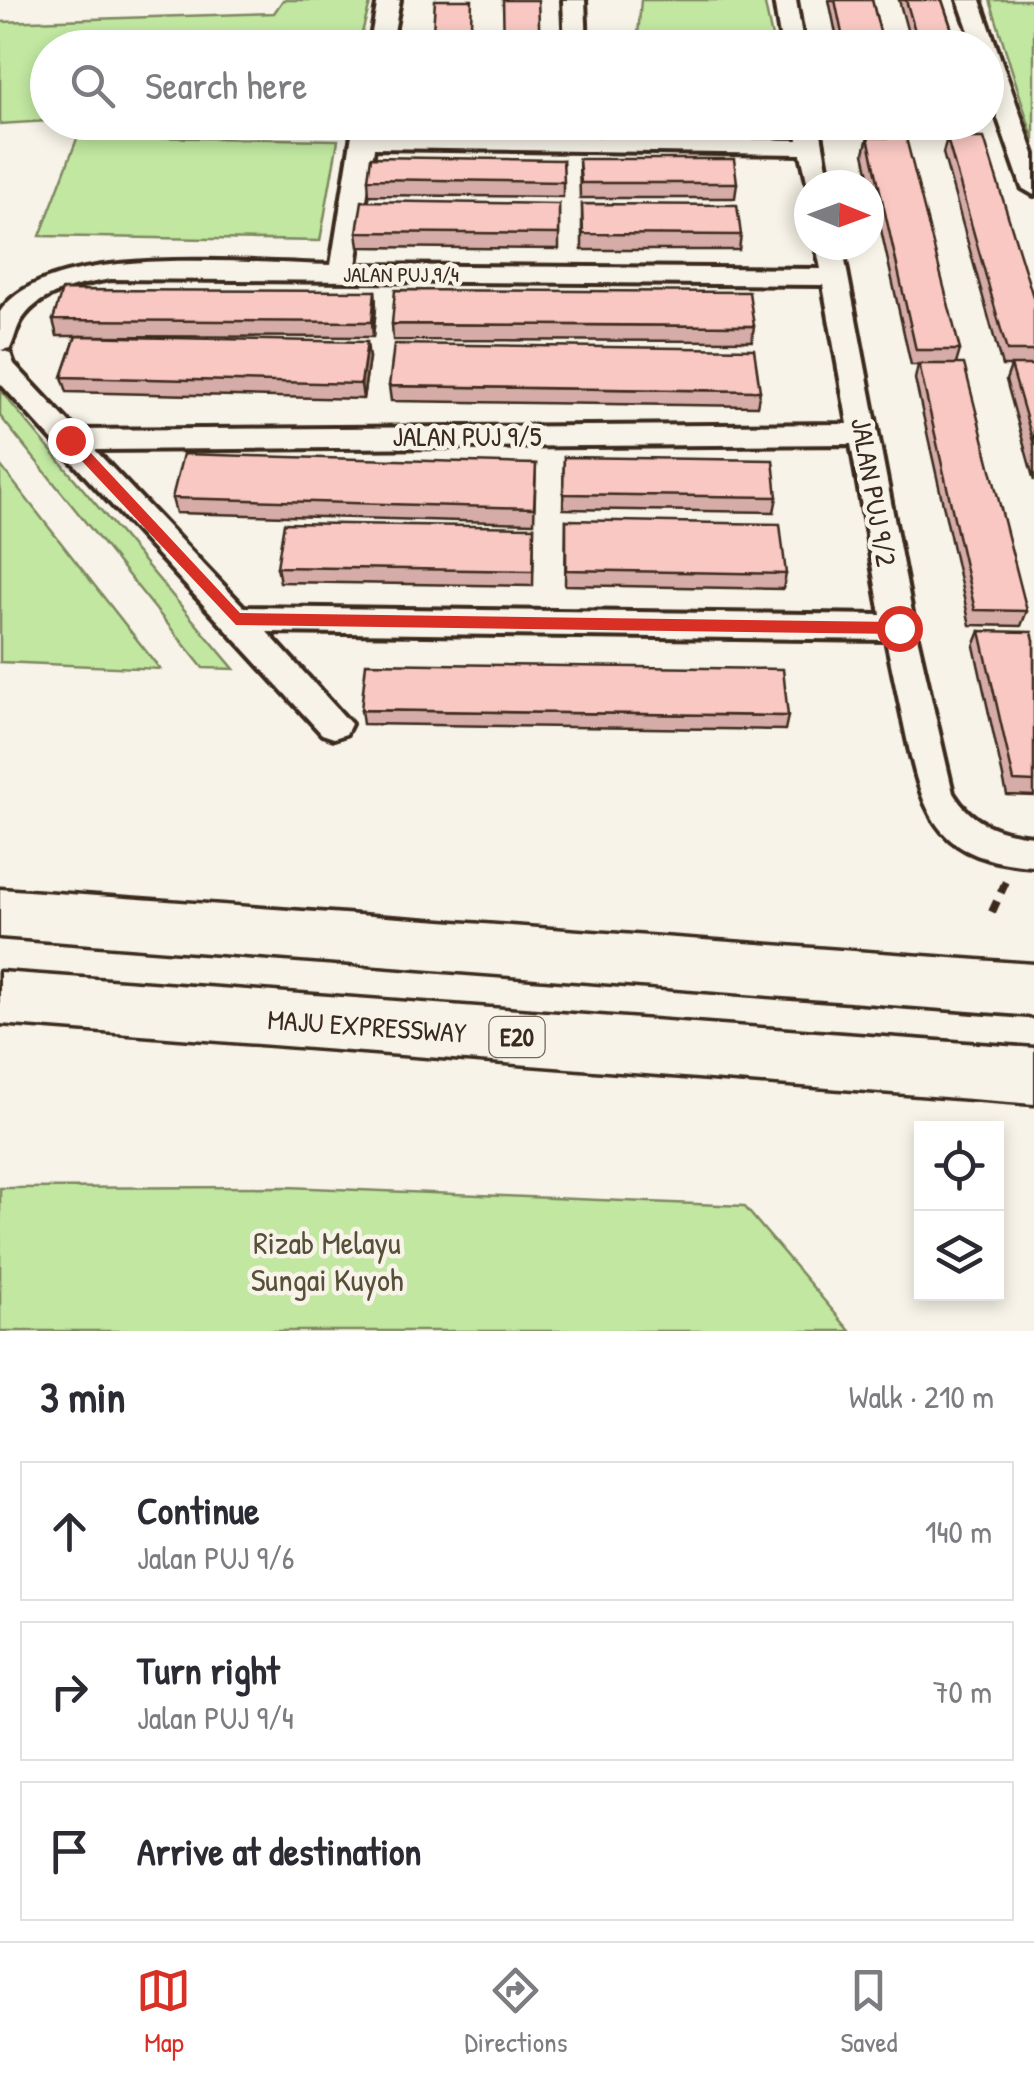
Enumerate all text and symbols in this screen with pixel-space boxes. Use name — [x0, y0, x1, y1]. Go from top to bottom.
search box — [30, 30, 1004, 140]
icon: search — [65, 58, 120, 113]
text: Search here — [145, 59, 307, 111]
north arrow — [794, 170, 884, 260]
street label: JALAN PUJ 9/4 — [343, 259, 459, 289]
street label: JALAN PUJ 9/2 — [842, 415, 906, 569]
street label: JALAN PUJ 9/5 — [392, 417, 542, 455]
route end — [48, 418, 94, 464]
route start — [877, 606, 923, 652]
street label: MAJU EXPRESSWAY — [266, 1000, 468, 1052]
road number: E20 — [490, 1017, 544, 1057]
map controls — [914, 1121, 1004, 1301]
button: locate — [914, 1121, 1004, 1211]
button: layers — [914, 1211, 1004, 1301]
park label: Rizab Melayu Sungai Kuyoh — [251, 1221, 403, 1301]
text: 3 min — [40, 1368, 125, 1425]
text: Walk · 210 m — [849, 1375, 994, 1418]
text: Continue — [137, 1484, 259, 1536]
icon: ahead — [42, 1504, 97, 1559]
text: 140 m — [925, 1510, 992, 1553]
text: Jalan PUJ 9/6 — [137, 1536, 295, 1579]
text: Turn right — [137, 1644, 280, 1696]
icon: right — [42, 1664, 97, 1719]
text: 70 m — [933, 1670, 992, 1713]
text: Jalan PUJ 9/4 — [137, 1696, 294, 1739]
icon: arrive — [42, 1824, 97, 1879]
text: Arrive at destination — [137, 1825, 421, 1877]
tab: Map — [136, 1963, 191, 2061]
tab: Directions — [464, 1963, 567, 2061]
tab: Saved — [840, 1963, 898, 2061]

